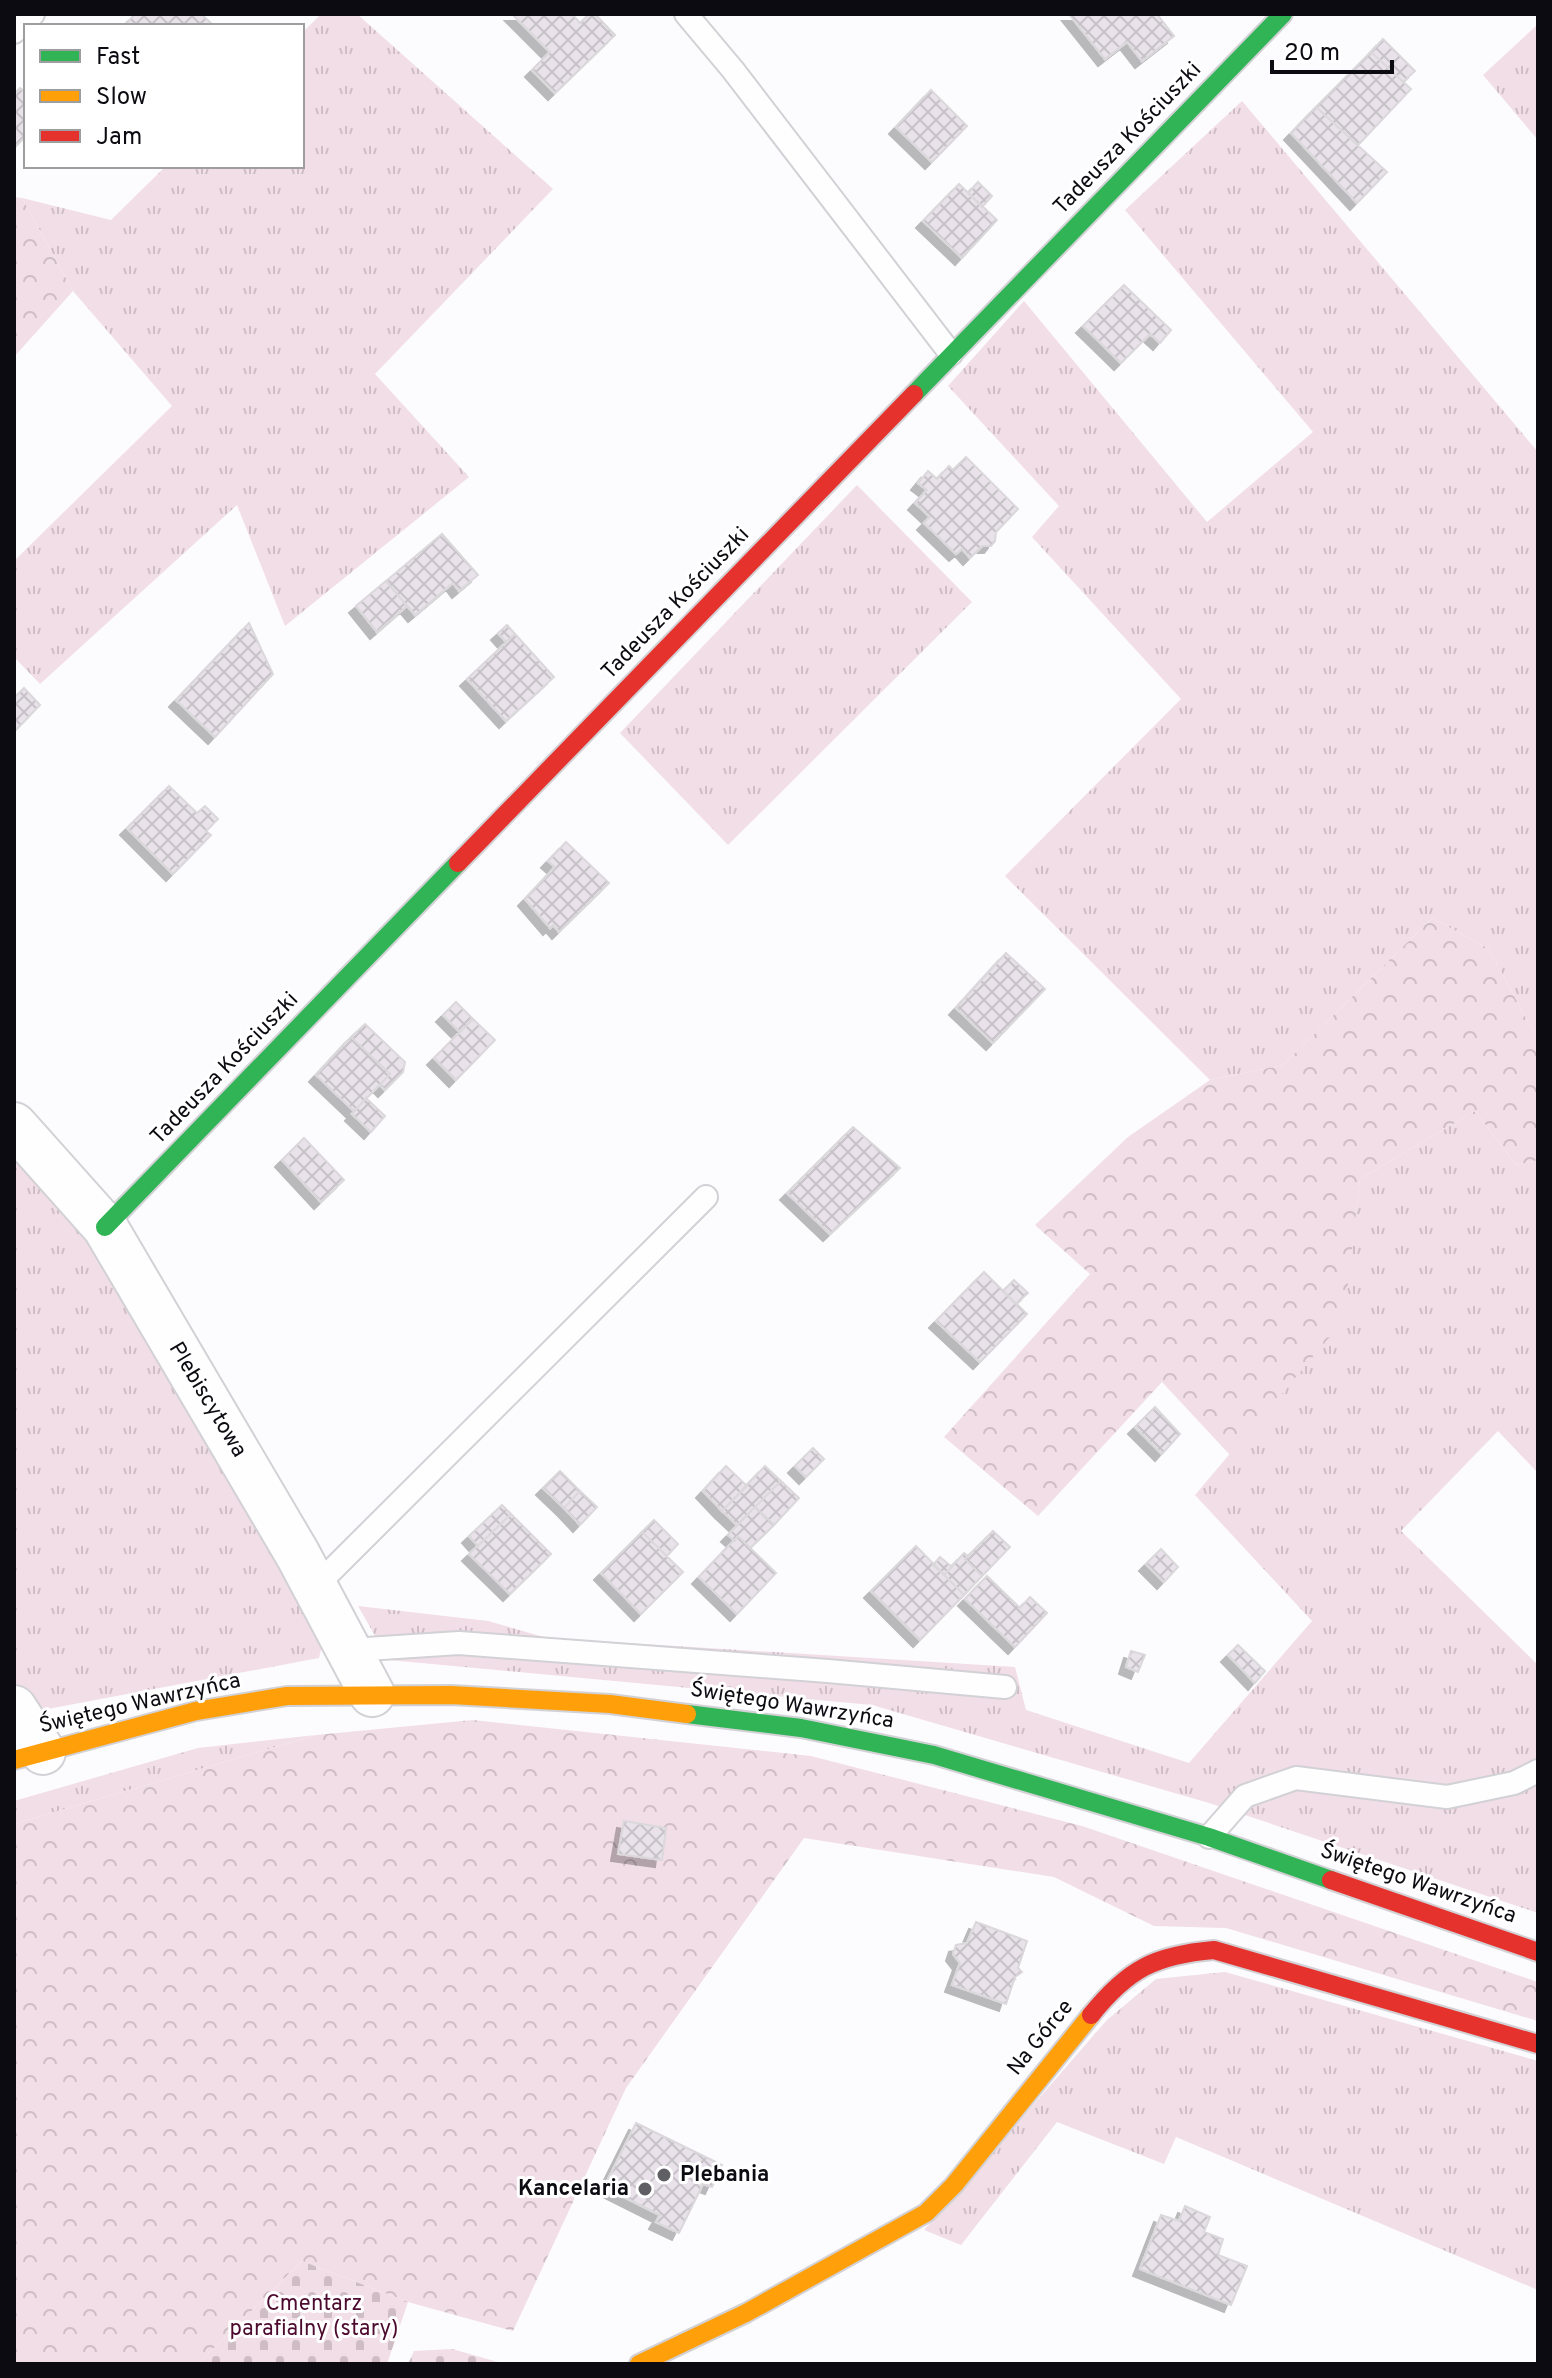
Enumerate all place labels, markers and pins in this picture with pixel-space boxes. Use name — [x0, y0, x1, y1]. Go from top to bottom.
place label: Plebania — [680, 2162, 769, 2189]
marker: Plebania — [655, 2166, 673, 2184]
place label: Kancelaria — [518, 2176, 629, 2203]
marker: Kancelaria — [636, 2180, 654, 2198]

